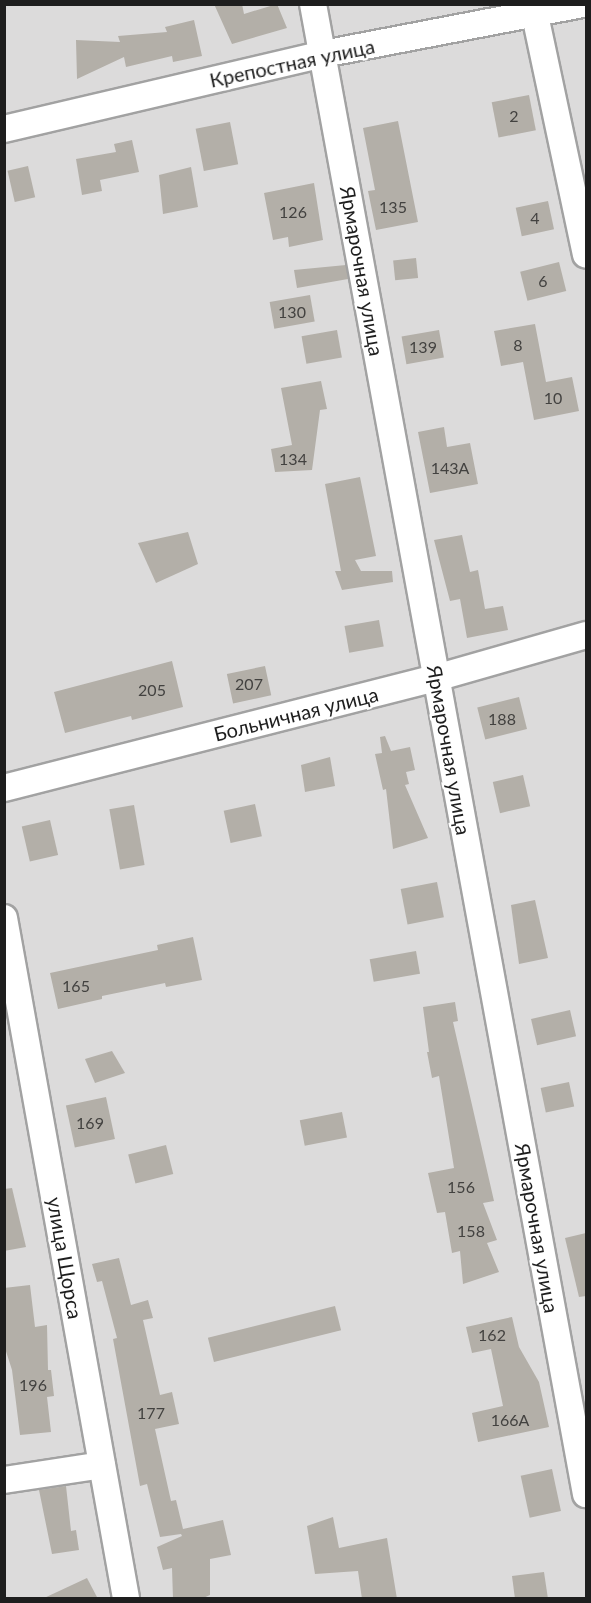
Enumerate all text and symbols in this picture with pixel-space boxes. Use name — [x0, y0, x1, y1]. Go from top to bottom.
street label: Крепостная улица — [207, 34, 377, 92]
house number: 2 — [509, 106, 519, 126]
street label: Ярмарочная улица — [335, 184, 389, 358]
house number: 135 — [379, 197, 407, 217]
house number: 126 — [279, 202, 307, 222]
house number: 4 — [530, 208, 540, 228]
house number: 6 — [538, 271, 548, 291]
house number: 130 — [278, 302, 306, 322]
house number: 8 — [513, 335, 523, 355]
house number: 139 — [409, 337, 437, 357]
house number: 10 — [544, 388, 562, 408]
house number: 134 — [279, 449, 307, 469]
house number: 143А — [431, 458, 469, 478]
street label: Ярмарочная улица — [422, 663, 476, 837]
house number: 207 — [235, 674, 263, 694]
house number: 205 — [138, 680, 166, 700]
street label: Больничная улица — [211, 682, 381, 746]
house number: 188 — [488, 709, 516, 729]
house number: 165 — [62, 976, 90, 996]
house number: 169 — [76, 1113, 104, 1133]
street label: Ярмарочная улица — [510, 1141, 564, 1315]
house number: 156 — [447, 1177, 475, 1197]
street label: улица Щорса — [42, 1195, 88, 1321]
house number: 158 — [457, 1221, 485, 1241]
house number: 162 — [478, 1325, 506, 1345]
house number: 196 — [19, 1375, 47, 1395]
house number: 177 — [137, 1403, 165, 1423]
house number: 166А — [491, 1410, 529, 1430]

